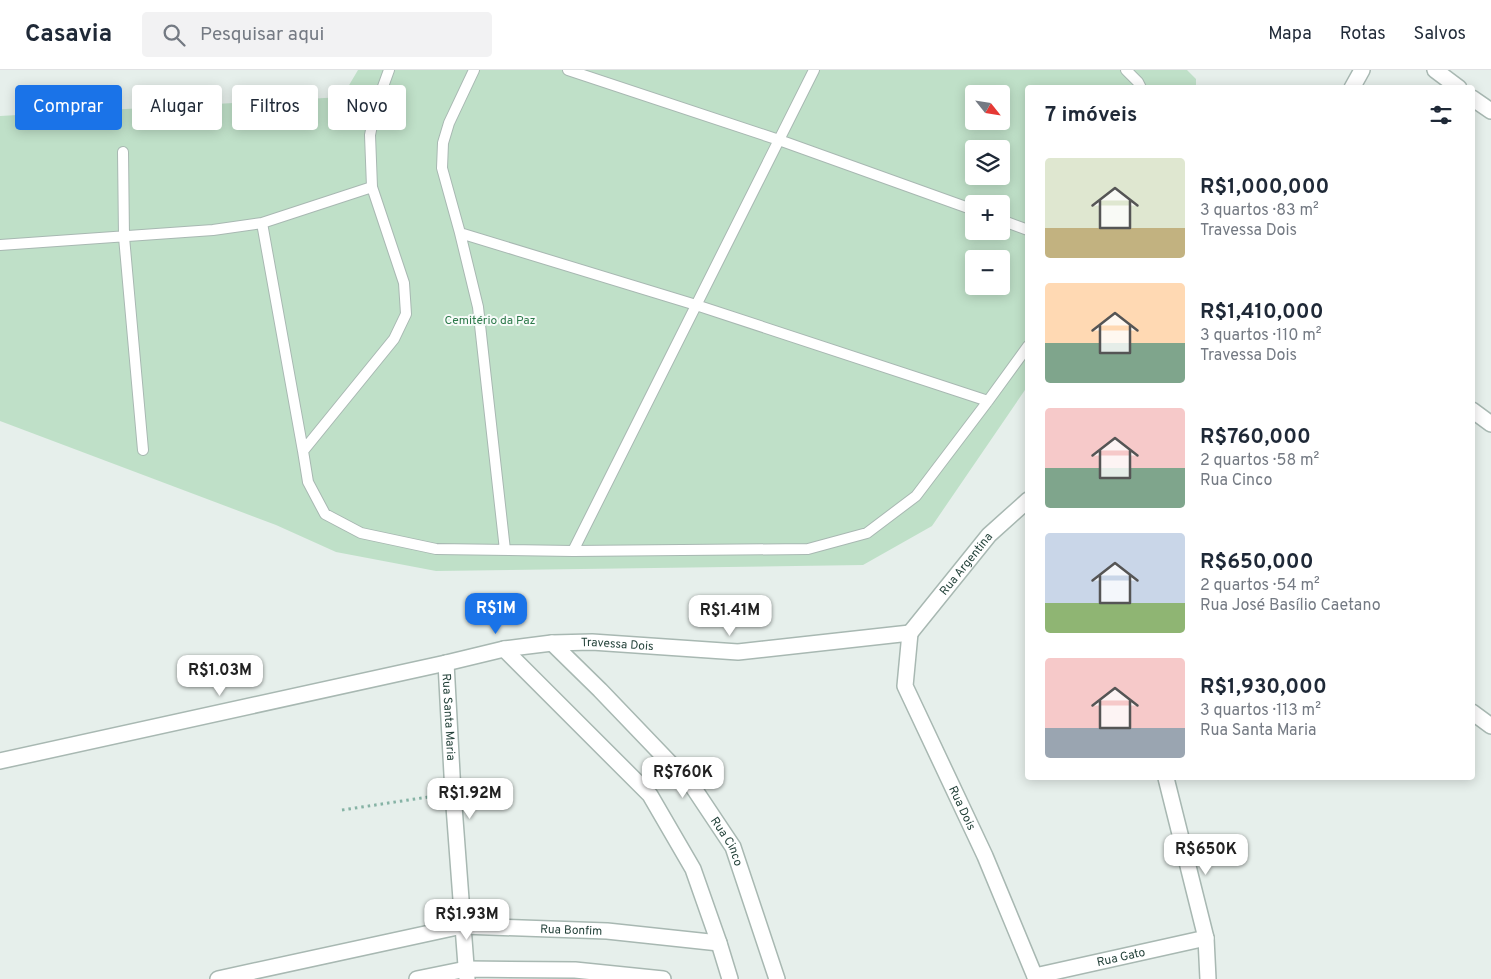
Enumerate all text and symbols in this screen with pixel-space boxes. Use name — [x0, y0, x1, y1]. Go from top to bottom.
search box — [142, 12, 492, 57]
text: Casavia — [25, 20, 112, 50]
icon: search — [160, 21, 188, 49]
text: Pesquisar aqui — [200, 23, 324, 47]
text: Mapa — [1268, 23, 1312, 46]
text: Rotas — [1340, 23, 1386, 46]
text: Salvos — [1414, 23, 1466, 46]
chip: Comprar — [15, 85, 122, 130]
chip: Alugar — [132, 85, 222, 130]
chip: Filtros — [232, 85, 318, 130]
chip: Novo — [328, 85, 406, 130]
north arrow — [965, 85, 1010, 130]
map controls — [965, 85, 1010, 295]
icon: filters — [1427, 101, 1455, 129]
text: 7 imóveis — [1045, 102, 1137, 129]
button: layers — [965, 140, 1010, 185]
text: R$1,000,000 — [1200, 174, 1329, 201]
icon: home — [1085, 178, 1145, 238]
button: + — [965, 195, 1010, 240]
text: 3 quartos · 83 m² — [1200, 201, 1319, 221]
text: Travessa Dois — [1200, 221, 1297, 241]
button: − — [965, 250, 1010, 295]
text: R$1,410,000 — [1200, 299, 1324, 326]
icon: home — [1085, 303, 1145, 363]
park label: Cemitério da Paz — [444, 313, 536, 329]
text: 3 quartos · 110 m² — [1200, 326, 1322, 346]
text: Travessa Dois — [1200, 346, 1297, 366]
text: R$760,000 — [1200, 424, 1311, 451]
icon: home — [1085, 428, 1145, 488]
text: 2 quartos · 58 m² — [1200, 451, 1319, 471]
text: Rua Cinco — [1200, 471, 1272, 491]
street label: Rua Argentina — [936, 530, 997, 599]
text: R$650,000 — [1200, 549, 1313, 576]
icon: home — [1085, 553, 1145, 613]
text: 2 quartos · 54 m² — [1200, 576, 1320, 596]
pin: R$1M — [466, 592, 526, 635]
pin: R$1.41M — [684, 594, 776, 637]
text: Rua José Basílio Caetano — [1200, 596, 1381, 616]
text: R$1M — [476, 599, 516, 619]
text: R$1.41M — [700, 601, 760, 621]
street label: Travessa Dois — [581, 635, 654, 655]
pin: R$1.03M — [174, 654, 266, 697]
text: R$1.03M — [188, 661, 252, 681]
street label: Rua Santa Maria — [438, 673, 458, 761]
text: R$1,930,000 — [1200, 674, 1327, 701]
icon: home — [1085, 678, 1145, 738]
text: 3 quartos · 113 m² — [1200, 701, 1321, 721]
text: Rua Santa Maria — [1200, 721, 1316, 741]
pin: R$760K — [642, 756, 724, 799]
text: R$760K — [653, 763, 713, 783]
pin: R$1.92M — [424, 778, 516, 820]
text: R$1.92M — [438, 784, 502, 804]
street label: Rua Dois — [944, 784, 979, 833]
street label: Rua Cinco — [706, 814, 746, 869]
pin: R$650K — [1165, 834, 1247, 876]
text: R$650K — [1175, 840, 1237, 860]
pin: R$1.93M — [421, 898, 513, 941]
text: R$1.93M — [435, 905, 499, 925]
street label: Rua Bonfim — [540, 922, 603, 940]
street label: Rua Gato — [1095, 945, 1147, 971]

